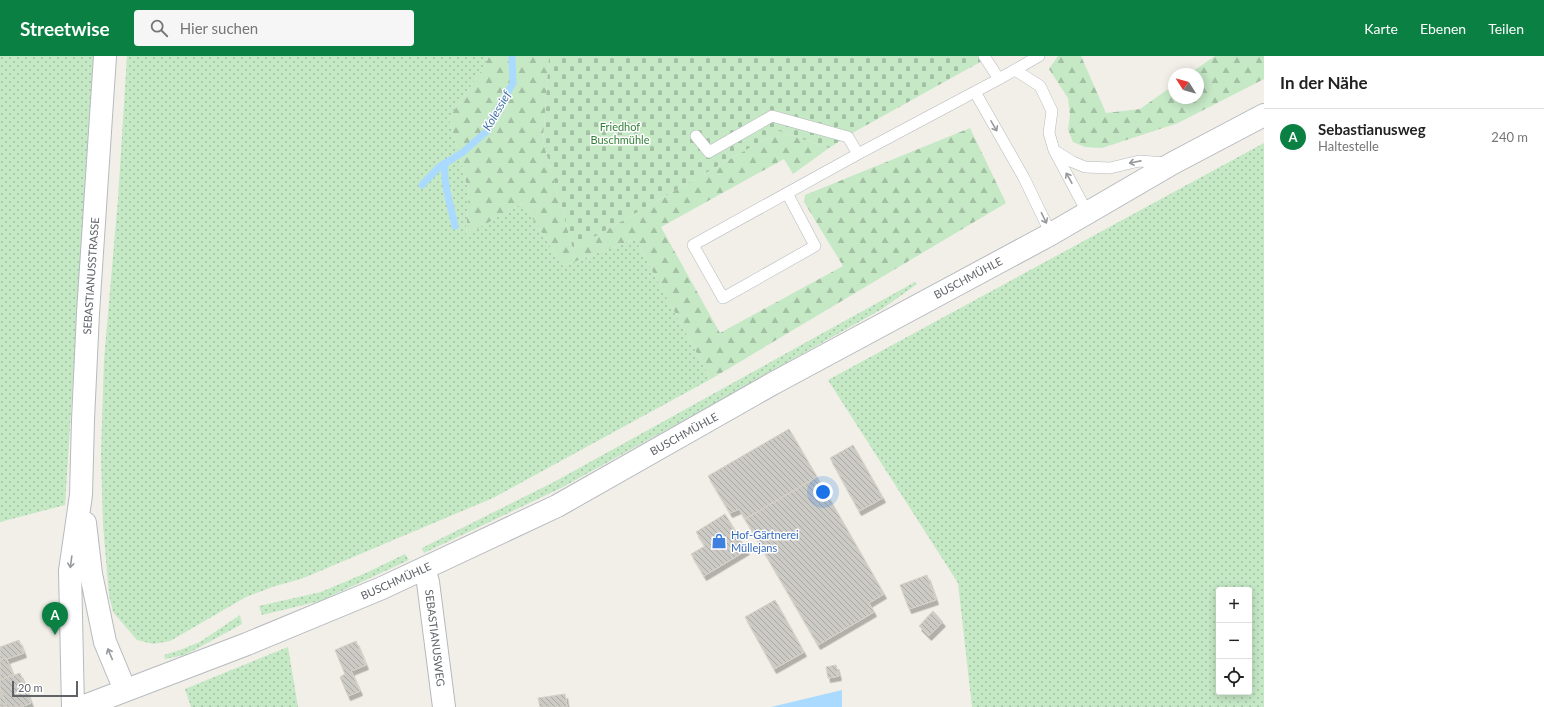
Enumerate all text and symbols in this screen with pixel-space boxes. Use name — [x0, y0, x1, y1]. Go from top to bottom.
search box — [134, 10, 414, 46]
text: Streetwise — [20, 17, 110, 40]
icon: search — [148, 17, 170, 39]
text: Hier suchen — [180, 19, 258, 37]
text: Karte — [1364, 20, 1398, 37]
text: Ebenen — [1420, 20, 1466, 37]
text: Teilen — [1488, 20, 1524, 37]
north arrow — [1168, 68, 1204, 104]
text: In der Nähe — [1280, 72, 1368, 93]
water label: Kolessief — [479, 87, 515, 133]
park label: Friedhof Buschmühle — [590, 120, 650, 146]
one-way arrow — [990, 120, 998, 132]
text: Sebastianusweg — [1318, 120, 1426, 138]
text: A — [1288, 129, 1298, 145]
text: 240 m — [1491, 129, 1528, 145]
text: Haltestelle — [1318, 138, 1379, 154]
one-way arrow — [1128, 158, 1141, 166]
one-way arrow — [1064, 172, 1072, 184]
one-way arrow — [1040, 212, 1048, 224]
street label: SEBASTIANUSSTRASSE — [80, 217, 101, 335]
street label: BUSCHMÜHLE — [931, 254, 1004, 301]
street label: BUSCHMÜHLE — [648, 410, 720, 458]
your location — [813, 482, 833, 502]
place label: Hof-Gärtnerei Müllejans — [731, 528, 799, 554]
shop icon: Hof-Gärtnerei Müllejans — [710, 532, 728, 550]
one-way arrow — [67, 555, 75, 568]
street label: BUSCHMÜHLE — [359, 559, 433, 602]
map controls — [1216, 587, 1252, 695]
button: + — [1216, 587, 1252, 623]
street label: SEBASTIANUSWEG — [423, 589, 448, 687]
pin: A — [42, 602, 68, 635]
button: − — [1216, 623, 1252, 659]
one-way arrow — [105, 648, 113, 660]
button: locate — [1216, 659, 1252, 695]
scale bar — [12, 679, 78, 698]
text: 20 m — [18, 681, 43, 694]

